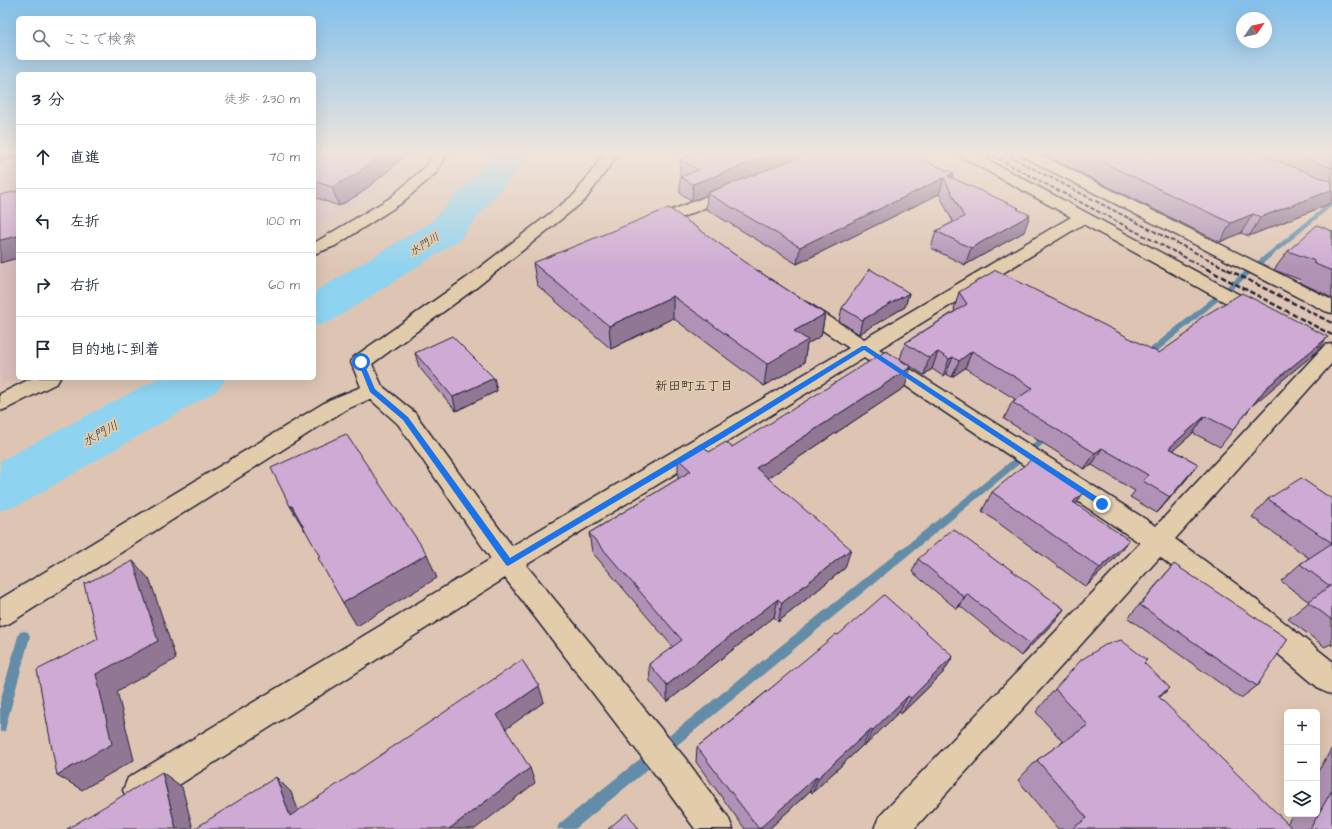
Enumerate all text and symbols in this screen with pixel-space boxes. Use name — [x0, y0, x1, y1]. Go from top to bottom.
north arrow — [1236, 12, 1272, 48]
search box — [16, 16, 316, 60]
icon: search — [30, 27, 52, 49]
text: ここで検索 — [62, 29, 137, 50]
text: 3 分 — [32, 88, 64, 112]
text: 徒歩 · 230 m — [224, 90, 300, 108]
icon: ahead — [32, 146, 54, 168]
text: 直進 — [70, 147, 100, 168]
text: 70 m — [268, 148, 300, 166]
icon: left — [32, 210, 54, 232]
text: 左折 — [70, 211, 100, 232]
text: 100 m — [267, 212, 300, 230]
water label: 水門川 — [406, 229, 442, 260]
icon: right — [32, 274, 54, 296]
text: 右折 — [70, 275, 100, 296]
text: 60 m — [268, 276, 300, 294]
icon: arrive — [32, 338, 54, 360]
text: 目的地に到着 — [70, 339, 160, 360]
route start — [352, 353, 370, 371]
district label: 新田町五丁目 — [655, 377, 733, 395]
water label: 水門川 — [79, 417, 122, 451]
route end — [1093, 495, 1111, 513]
map controls — [1284, 709, 1320, 817]
button: + — [1284, 709, 1320, 745]
button: − — [1284, 745, 1320, 781]
button: layers — [1284, 781, 1320, 817]

